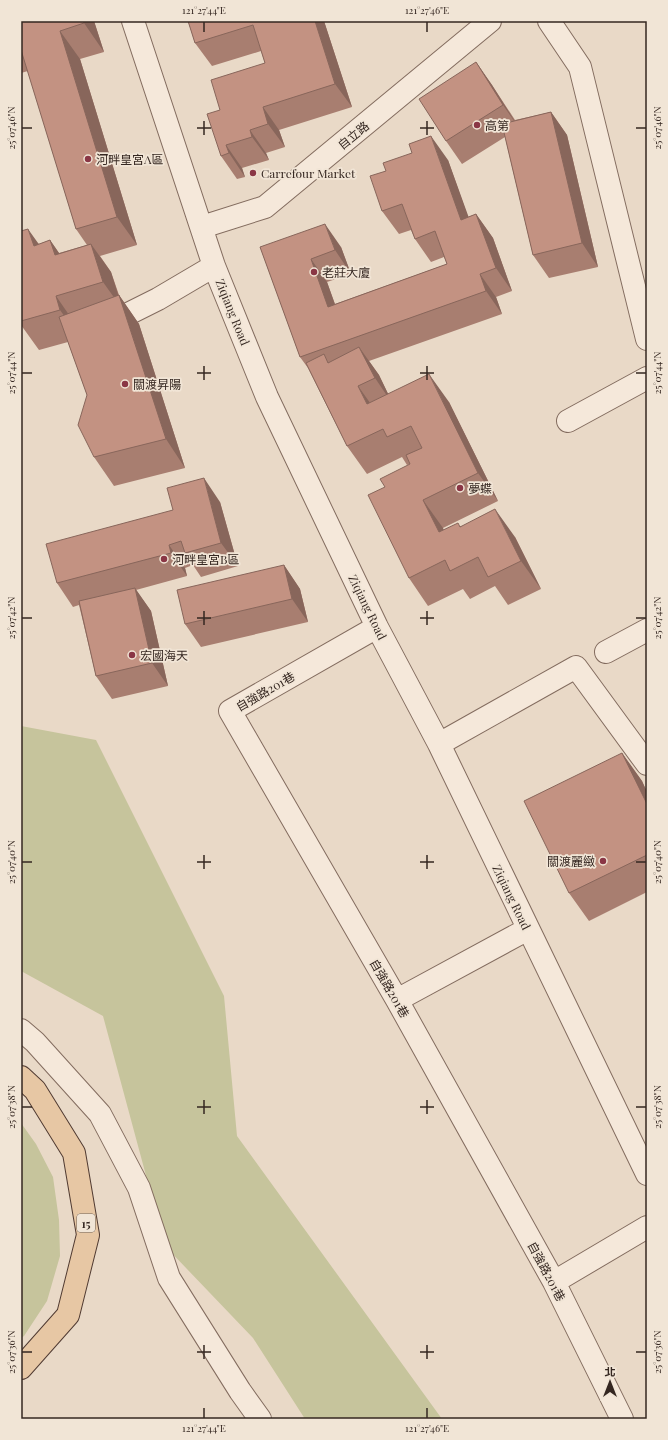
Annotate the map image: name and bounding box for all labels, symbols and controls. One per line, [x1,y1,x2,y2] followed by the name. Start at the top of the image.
[182,3,226,17] text: 121°27'44"E
[405,3,449,17] text: 121°27'46"E
[4,106,18,150] text: 25°07'46"N
[650,106,664,150] text: 25°07'46"N
[334,117,372,153] street label: 自立路
[485,117,509,133] place label: 高第
[472,120,482,130] marker: 高第
[96,151,164,167] place label: 河畔皇宮A區
[83,154,93,164] marker: 河畔皇宮A區
[261,165,356,181] place label: Carrefour Market
[248,168,258,178] marker: Carrefour Market
[322,264,370,280] place label: 老莊大廈
[309,267,319,277] marker: 老莊大廈
[212,276,254,348] street label: Ziqiang Road
[4,352,18,394] text: 25°07'44"N
[650,352,664,394] text: 25°07'44"N
[133,376,181,392] place label: 關渡昇陽
[120,379,130,389] marker: 關渡昇陽
[468,480,492,496] place label: 夢蝶
[455,483,465,493] marker: 夢蝶
[172,551,239,567] place label: 河畔皇宮B區
[159,554,169,564] marker: 河畔皇宮B區
[345,572,391,642] street label: Ziqiang Road
[4,597,18,639] text: 25°07'42"N
[650,597,664,639] text: 25°07'42"N
[140,647,188,663] place label: 宏國海天
[127,650,137,660] marker: 宏國海天
[233,668,297,714] street label: 自強路201巷
[4,840,18,884] text: 25°07'40"N
[650,840,664,884] text: 25°07'40"N
[547,853,595,869] place label: 關渡麗緻
[598,856,608,866] marker: 關渡麗緻
[489,862,535,932] street label: Ziqiang Road
[367,956,413,1020] street label: 自強路201巷
[4,1085,18,1129] text: 25°07'38"N
[650,1085,664,1129] text: 25°07'38"N
[77,1214,95,1232] road number: 15
[525,1238,569,1304] street label: 自強路201巷
[4,1330,18,1374] text: 25°07'36"N
[650,1330,664,1374] text: 25°07'36"N
[590,1362,630,1402] north arrow
[605,1364,616,1379] text: 北
[182,1421,226,1435] text: 121°27'44"E
[405,1421,449,1435] text: 121°27'46"E

